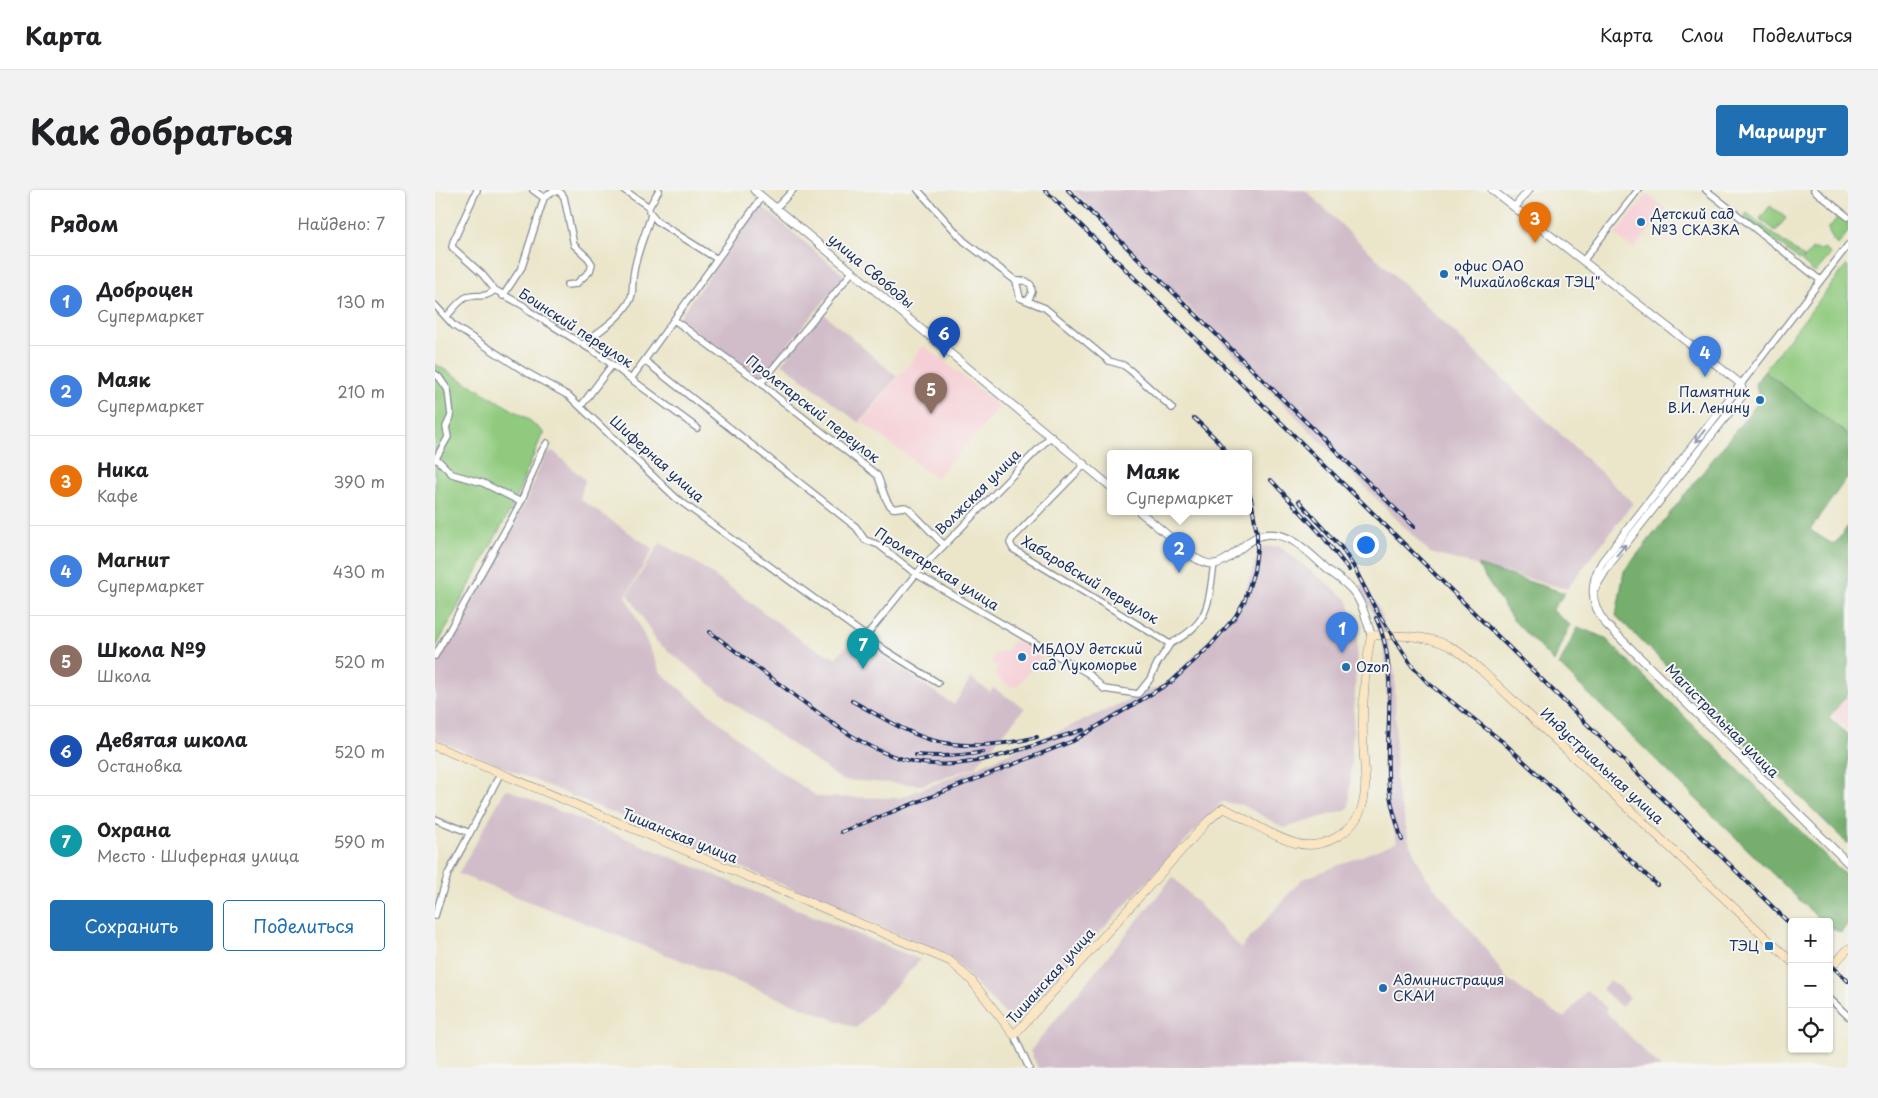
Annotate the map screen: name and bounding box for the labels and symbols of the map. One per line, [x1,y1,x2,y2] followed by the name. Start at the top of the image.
[1519,202,1551,243] pin: 3
[1650,203,1740,240] place label: Детский сад №3 СКАЗКА
[1635,216,1647,228] marker: Детский сад №3 СКАЗКА
[824,228,919,313] street label: улица Свободы
[1454,255,1601,292] place label: офис ОАО "Михайловская ТЭЦ"
[1438,268,1450,280] marker: офис ОАО "Михайловская ТЭЦ"
[515,283,638,373] street label: Боинский переулок
[928,317,960,358] pin: 6
[1689,336,1721,377] pin: 4
[742,350,885,468] street label: Пролетарский переулок
[915,373,947,414] pin: 5
[1668,381,1751,418] place label: Памятник В.И. Ленину
[1754,394,1766,406] marker: Памятник В.И. Ленину
[605,410,709,507] street label: Шиферная улица
[1695,429,1705,443] one-way arrow
[930,444,1025,539] street label: Волжская улица
[871,522,1004,615] street label: Пролетарская улица
[1018,530,1163,629] street label: Хабаровский переулок
[1163,532,1195,573] pin: 2
[1353,532,1379,558] your location
[1615,543,1626,556] one-way arrow
[1326,612,1358,653] pin: 1
[847,628,879,669] pin: 7
[1032,638,1143,675] place label: МБДОУ детский сад Лукоморье
[1016,651,1028,663] marker: МБДОУ детский сад Лукоморье
[1356,656,1389,677] place label: Ozon
[1661,659,1784,782] street label: Магистральная улица
[1340,661,1352,673] marker: Ozon
[1536,703,1669,829] street label: Индустриальная улица
[619,803,741,868] street label: Тишанская улица
[1002,923,1100,1028] street label: Тишанская улица
[1729,935,1759,956] place label: ТЭЦ
[1763,940,1775,952] marker: ТЭЦ
[1393,969,1504,1006] place label: Администрация СКАИ
[1377,982,1389,994] marker: Администрация СКАИ

